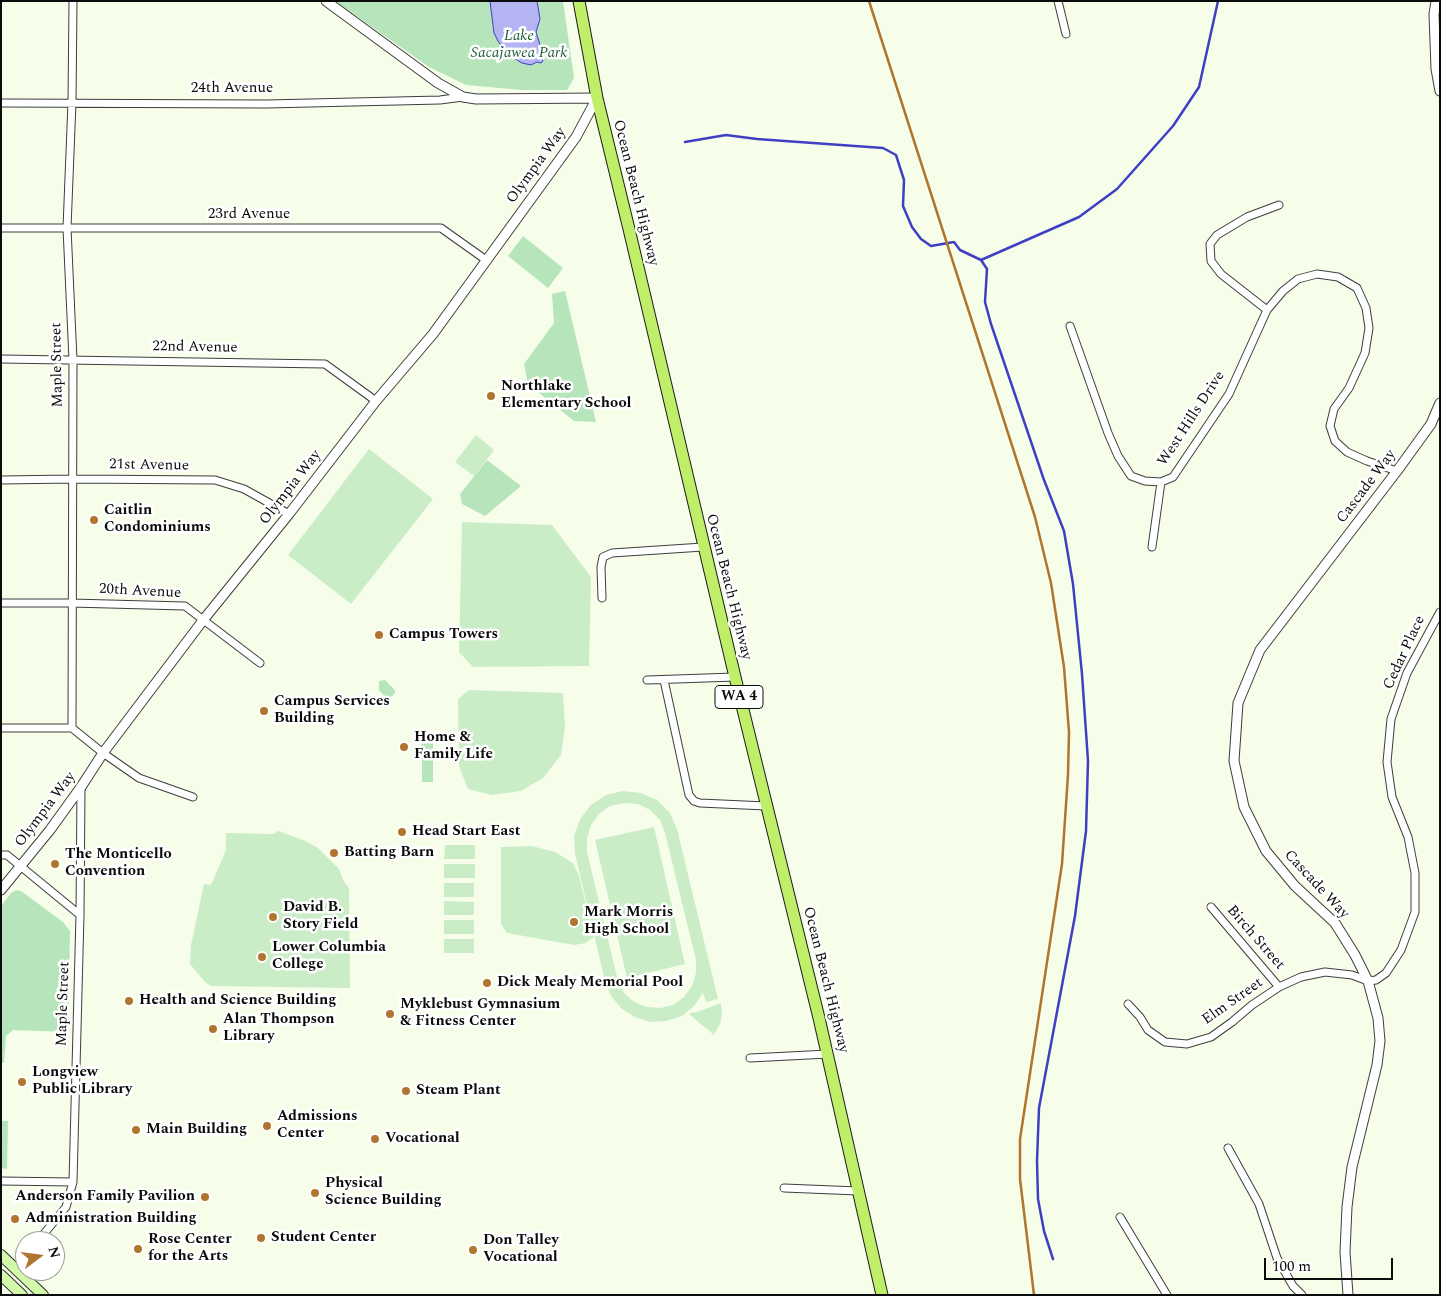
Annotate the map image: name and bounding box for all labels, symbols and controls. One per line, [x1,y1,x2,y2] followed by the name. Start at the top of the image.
[471,28,567,63] park label: Lake Sacajawea Park
[191,80,273,98] street label: 24th Avenue
[608,118,662,268] street label: Ocean Beach Highway
[503,124,571,208] street label: Olympia Way
[208,206,290,224] street label: 23rd Avenue
[48,322,68,408] street label: Maple Street
[152,338,238,358] street label: 22nd Avenue
[1155,368,1229,470] street label: West Hills Drive
[501,378,631,413] place label: Northlake Elementary School
[485,390,497,402] marker: Northlake Elementary School
[256,447,326,529] street label: Olympia Way
[1333,447,1401,527] street label: Cascade Way
[109,456,189,476] street label: 21st Avenue
[104,502,211,537] place label: Caitlin Condominiums
[701,512,755,662] street label: Ocean Beach Highway
[88,514,100,526] marker: Caitlin Condominiums
[98,581,182,603] street label: 20th Avenue
[1380,613,1430,693] street label: Cedar Place
[389,626,498,644] place label: Campus Towers
[373,629,385,641] marker: Campus Towers
[715,686,763,709] road number: WA 4
[274,693,390,728] place label: Campus Services Building
[258,705,270,717] marker: Campus Services Building
[414,729,493,764] place label: Home & Family Life
[398,741,410,753] marker: Home & Family Life
[12,769,80,851] street label: Olympia Way
[412,823,521,841] place label: Head Start East
[396,826,408,838] marker: Head Start East
[344,844,434,862] place label: Batting Barn
[65,846,172,881] place label: The Monticello Convention
[328,847,340,859] marker: Batting Barn
[1280,847,1352,923] street label: Cascade Way
[49,858,61,870] marker: The Monticello Convention
[283,899,358,934] place label: David B. Story Field
[1222,902,1288,974] street label: Birch Street
[584,904,673,939] place label: Mark Morris High School
[798,905,852,1055] street label: Ocean Beach Highway
[267,911,279,923] marker: David B. Story Field
[568,916,580,928] marker: Mark Morris High School
[272,939,386,974] place label: Lower Columbia College
[256,951,268,963] marker: Lower Columbia College
[54,961,74,1047] street label: Maple Street
[497,974,683,992] place label: Dick Mealy Memorial Pool
[1199,974,1267,1030] street label: Elm Street
[481,977,493,989] marker: Dick Mealy Memorial Pool
[139,992,336,1010] place label: Health and Science Building
[123,995,135,1007] marker: Health and Science Building
[400,996,560,1031] place label: Myklebust Gymnasium & Fitness Center
[384,1008,396,1020] marker: Myklebust Gymnasium & Fitness Center
[223,1011,335,1046] place label: Alan Thompson Library
[207,1023,219,1035] marker: Alan Thompson Library
[32,1064,132,1099] place label: Longview Public Library
[16,1076,28,1088] marker: Longview Public Library
[416,1082,501,1100] place label: Steam Plant
[400,1085,412,1097] marker: Steam Plant
[277,1108,358,1143] place label: Admissions Center
[261,1120,273,1132] marker: Admissions Center
[146,1121,247,1139] place label: Main Building
[130,1124,142,1136] marker: Main Building
[385,1130,460,1148] place label: Vocational
[369,1133,381,1145] marker: Vocational
[325,1175,442,1210] place label: Physical Science Building
[309,1187,321,1199] marker: Physical Science Building
[15,1188,195,1206] place label: Anderson Family Pavilion
[199,1191,211,1203] marker: Anderson Family Pavilion
[25,1210,197,1228] place label: Administration Building
[9,1213,21,1225] marker: Administration Building
[271,1229,376,1247] place label: Student Center
[15,1231,65,1281] north arrow
[148,1231,232,1266] place label: Rose Center for the Arts
[255,1232,267,1244] marker: Student Center
[483,1232,559,1267] place label: Don Talley Vocational
[132,1243,144,1255] marker: Rose Center for the Arts
[42,1244,66,1260] text: N
[467,1244,479,1256] marker: Don Talley Vocational
[1266,1248,1395,1280] scale bar
[1272,1255,1311,1278] text: 100 m

